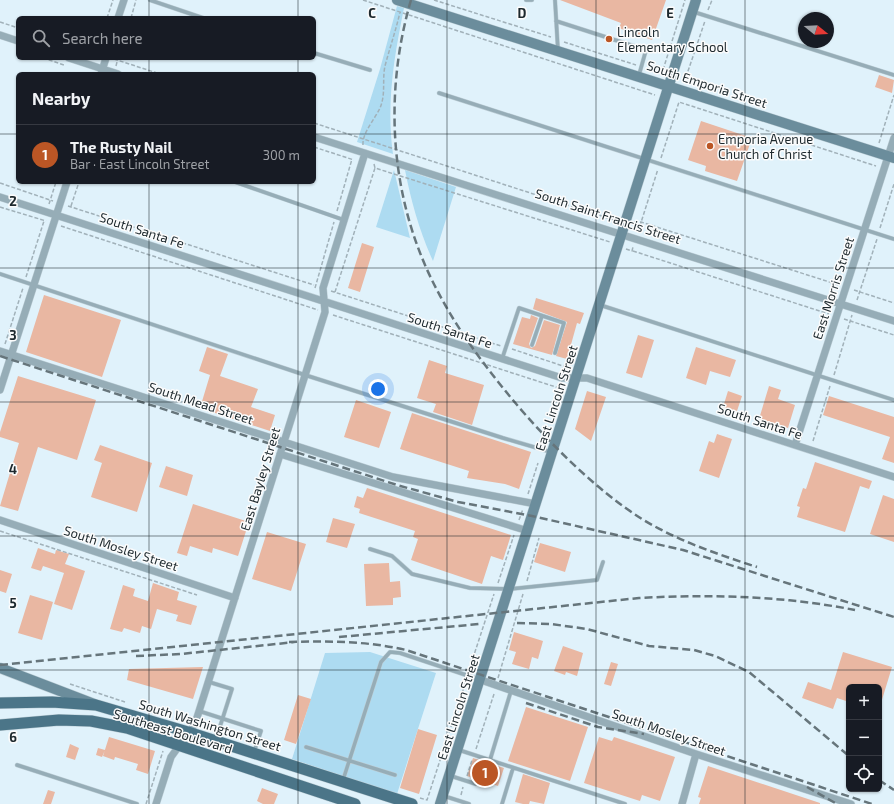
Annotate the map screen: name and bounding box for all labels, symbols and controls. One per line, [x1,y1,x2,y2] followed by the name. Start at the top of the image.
[368,5,376,21] text: C
[518,5,527,21] text: D
[666,5,674,21] text: E
[798,12,834,48] north arrow
[16,16,316,60] search box
[617,24,728,55] place label: Lincoln Elementary School
[30,27,52,49] icon: search
[62,29,143,47] text: Search here
[604,34,614,44] marker: Lincoln Elementary School
[645,57,769,111] street label: South Emporia Street
[32,88,90,108] text: Nearby
[718,131,813,162] place label: Emporia Avenue Church of Christ
[70,138,172,156] text: The Rusty Nail
[705,141,715,151] marker: Emporia Avenue Church of Christ
[42,147,48,163] text: 1
[263,147,300,163] text: 300 m
[70,156,209,172] text: Bar · East Lincoln Street
[533,185,683,247] street label: South Saint Francis Street
[9,193,17,209] text: 2
[98,209,186,251] street label: South Santa Fe
[809,235,857,341] street label: East Morris Street
[406,309,494,351] street label: South Santa Fe
[9,327,17,343] text: 3
[531,343,581,453] street label: East Lincoln Street
[146,378,256,428] street label: South Mead Street
[368,379,388,399] your location
[716,400,804,442] street label: South Santa Fe
[237,425,283,533] street label: East Bayley Street
[9,461,17,477] text: 4
[62,522,180,574] street label: South Mosley Street
[9,595,17,611] text: 5
[433,652,483,762] street label: East Lincoln Street
[846,684,882,792] map controls
[846,684,882,720] button: +
[137,696,283,754] street label: South Washington Street
[112,705,234,757] street label: Southeast Boulevard
[610,705,728,759] street label: South Mosley Street
[846,720,882,756] button: −
[9,729,17,745] text: 6
[846,756,882,792] button: locate
[472,758,498,788] pin: 1

